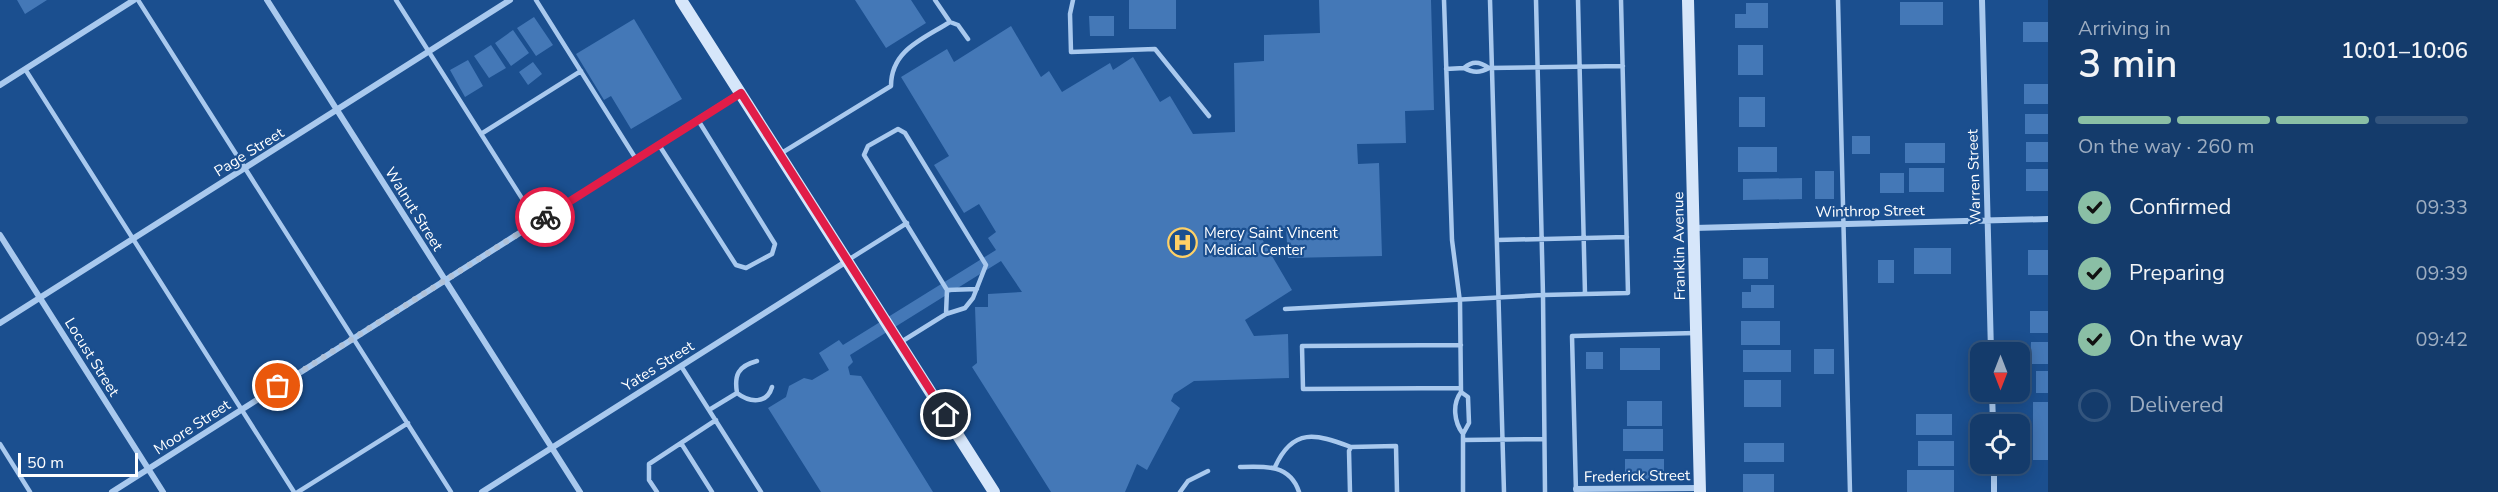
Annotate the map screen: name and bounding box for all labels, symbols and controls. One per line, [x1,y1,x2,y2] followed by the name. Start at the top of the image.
[2078,15,2171,42] text: Arriving in
[2341,36,2468,66] text: 10:01–10:06
[2078,38,2177,91] text: 3 min
[210,122,288,181] street label: Page Street
[1962,128,1986,225] street label: Warren Street
[2078,133,2254,160] text: On the way · 260 m
[380,163,448,255] street label: Walnut Street
[515,187,575,247] courier
[1668,191,1690,301] street label: Franklin Avenue
[2078,191,2111,224] icon: check
[2129,192,2231,222] text: Confirmed
[2415,194,2468,221] text: 09:33
[1815,200,1926,222] street label: Winthrop Street
[529,201,562,234] icon: bike
[1204,223,1339,260] place label: Mercy Saint Vincent Medical Center
[1167,226,1199,258] hospital icon: Mercy Saint Vincent Medical Center
[2078,257,2111,290] icon: check
[2129,258,2225,288] text: Preparing
[2415,260,2468,287] text: 09:39
[60,314,124,401] street label: Locust Street
[2078,323,2111,356] icon: check
[2129,324,2243,354] text: On the way
[2415,326,2468,353] text: 09:42
[618,336,698,396] street label: Yates Street
[1970,342,2030,402] north arrow
[1970,342,2030,474] map controls
[252,360,303,411] pin
[261,369,294,402] icon: bag
[920,389,971,440] pin
[2129,390,2224,420] text: Delivered
[150,394,235,459] street label: Moore Street
[929,398,962,431] icon: home
[1970,414,2030,474] button: locate
[18,450,138,478] scale bar
[27,452,64,474] text: 50 m
[1584,465,1691,487] street label: Frederick Street

